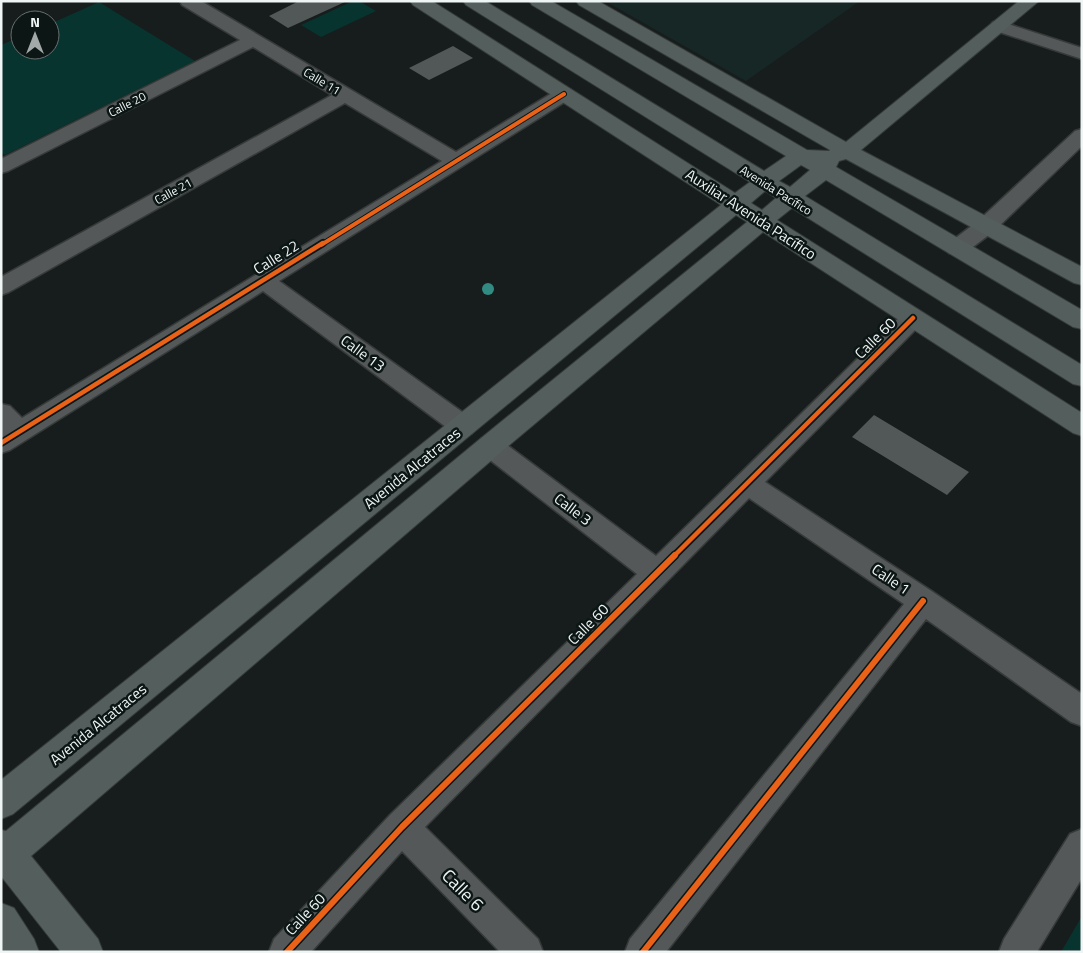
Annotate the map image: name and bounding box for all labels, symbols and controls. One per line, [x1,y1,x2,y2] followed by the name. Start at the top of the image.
[10,10,60,60] north arrow
[30,11,40,32] text: N
[300,62,344,100] street label: Calle 11
[105,86,149,122] street label: Calle 20
[736,160,816,220] street label: Avenida Pacífico
[681,163,821,265] street label: Auxiliar Avenida Pacífico
[151,173,195,209] street label: Calle 21
[249,234,303,280] street label: Calle 22
[849,312,901,364] street label: Calle 60
[336,329,390,377] street label: Calle 13
[359,422,465,514] street label: Avenida Alcatraces
[549,487,597,531] street label: Calle 3
[867,558,915,600] street label: Calle 1
[562,598,614,650] street label: Calle 60
[45,678,151,770] street label: Avenida Alcatraces
[436,863,490,917] street label: Calle 6
[279,888,331,940] street label: Calle 60

